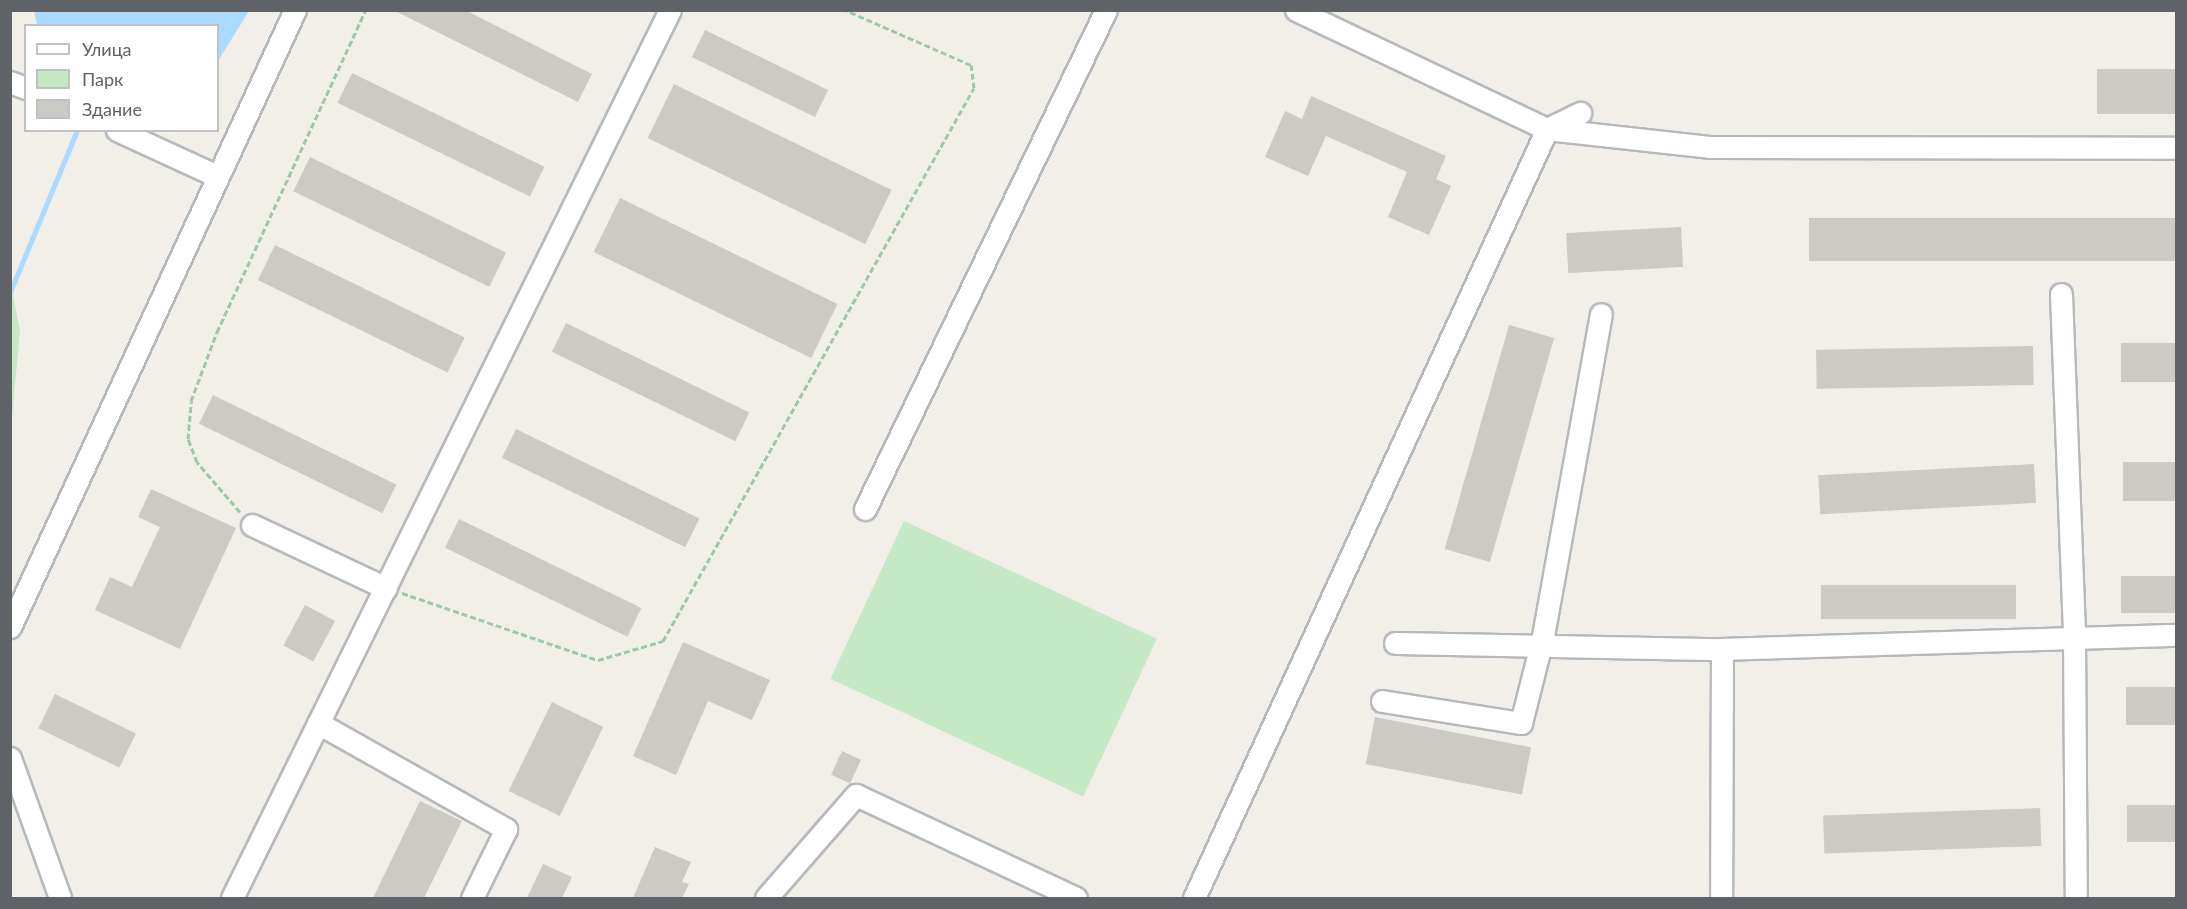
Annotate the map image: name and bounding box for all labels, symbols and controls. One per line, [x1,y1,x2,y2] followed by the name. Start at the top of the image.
[24,24,219,132] legend
[82,38,132,60] text: Улица
[82,68,123,90] text: Парк
[82,98,142,120] text: Здание

